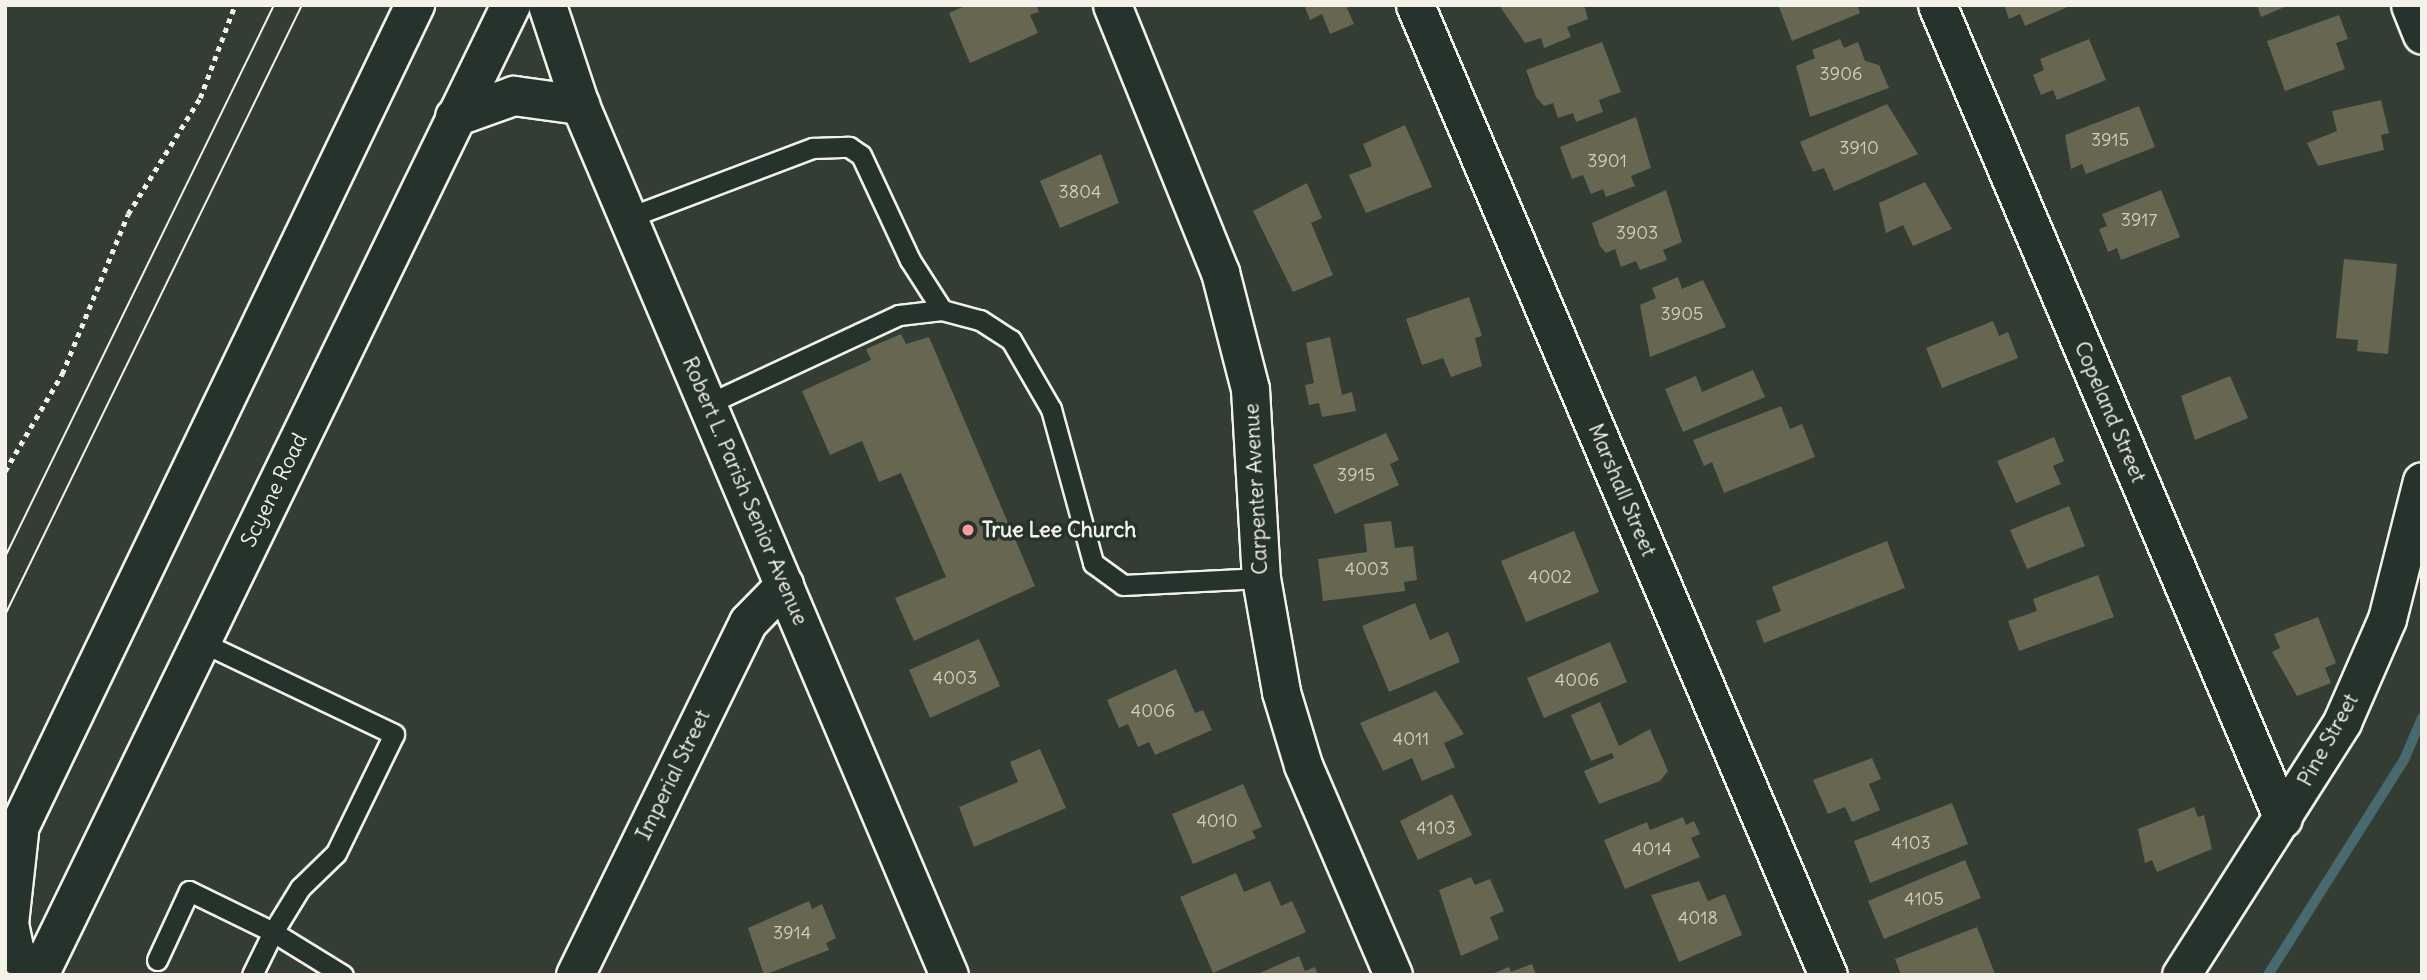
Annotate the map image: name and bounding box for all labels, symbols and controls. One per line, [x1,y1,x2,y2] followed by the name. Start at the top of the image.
[1820,63,1862,85] house number: 3906
[2091,129,2129,151] house number: 3915
[1839,137,1879,159] house number: 3910
[1587,150,1627,172] house number: 3901
[1059,181,1101,203] house number: 3804
[2121,209,2157,231] house number: 3917
[1616,222,1658,244] house number: 3903
[1661,303,1703,325] house number: 3905
[2069,338,2151,486] street label: Copeland Street
[677,353,813,629] street label: Robert L. Parish Senior Avenue
[1239,403,1273,575] street label: Carpenter Avenue
[1583,420,1661,560] street label: Marshall Street
[236,429,312,551] street label: Scyene Road
[1337,464,1375,486] house number: 3915
[982,517,1136,543] place label: True Lee Church
[960,522,976,538] marker: True Lee Church
[1345,558,1389,580] house number: 4003
[1528,566,1572,588] house number: 4002
[933,667,977,689] house number: 4003
[1555,669,1599,691] house number: 4006
[2292,689,2364,791] street label: Pine Street
[1131,700,1175,722] house number: 4006
[631,706,715,844] street label: Imperial Street
[1393,728,1429,750] house number: 4011
[1196,810,1238,832] house number: 4010
[1416,817,1456,839] house number: 4103
[1891,832,1931,854] house number: 4103
[1632,838,1672,860] house number: 4014
[1904,888,1944,910] house number: 4105
[1678,907,1718,929] house number: 4018
[773,922,811,944] house number: 3914

